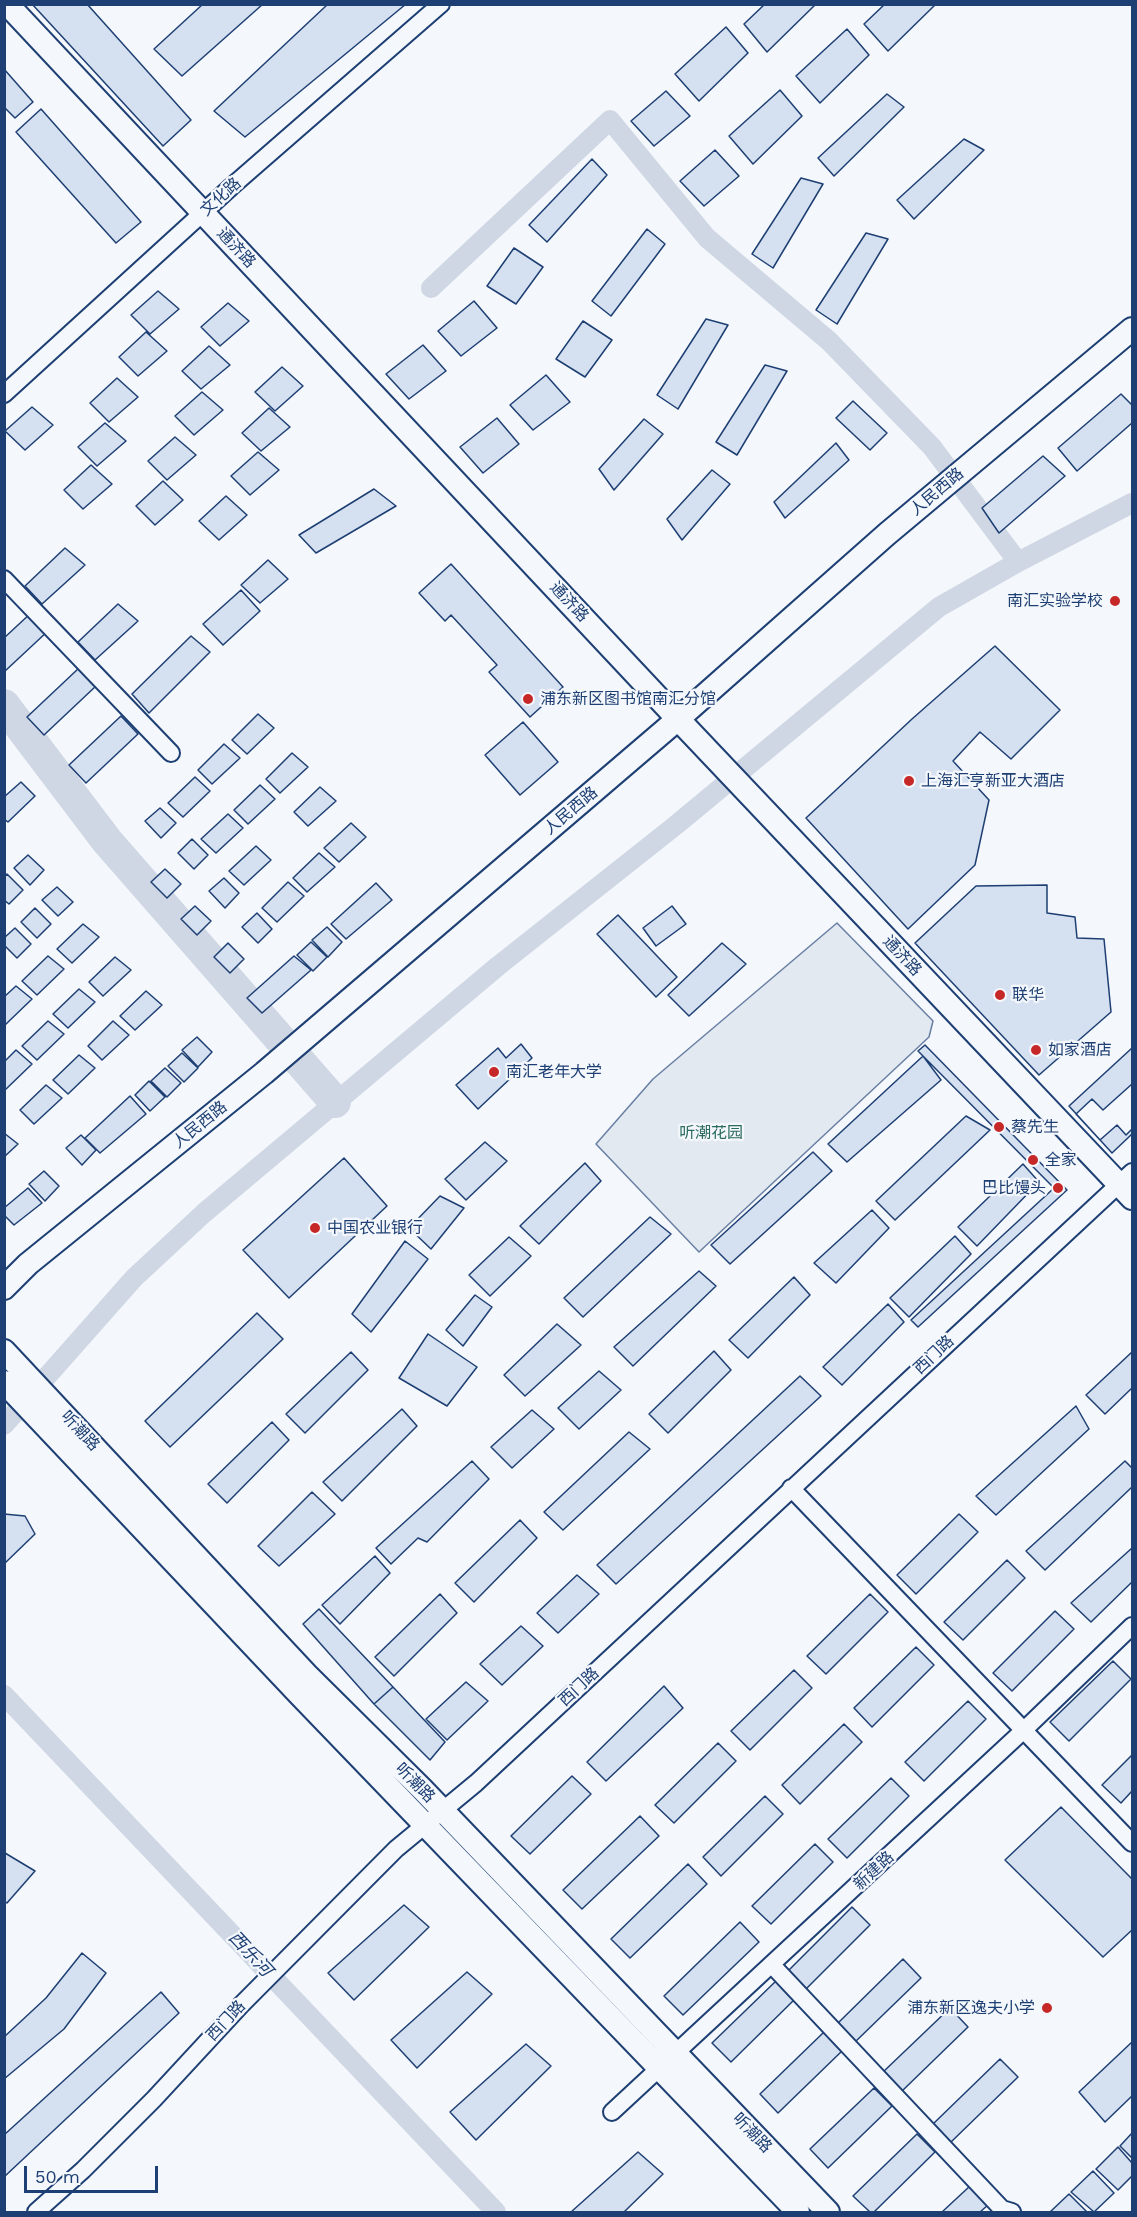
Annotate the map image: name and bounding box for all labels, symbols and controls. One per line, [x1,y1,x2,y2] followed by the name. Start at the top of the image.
[197,174,245,220] street label: 文化路
[213,224,259,272] street label: 通济路
[906,464,968,520] street label: 人民西路
[546,578,592,626] street label: 通济路
[1007,591,1103,611] place label: 南汇实验学校
[1108,594,1122,608] marker: 南汇实验学校
[540,689,716,709] place label: 浦东新区图书馆南汇分馆
[521,692,535,706] marker: 浦东新区图书馆南汇分馆
[921,771,1065,791] place label: 上海汇亨新亚大酒店
[902,774,916,788] marker: 上海汇亨新亚大酒店
[540,783,602,839] street label: 人民西路
[879,932,925,980] street label: 通济路
[1012,985,1044,1005] place label: 联华
[993,988,1007,1002] marker: 联华
[1048,1040,1112,1060] place label: 如家酒店
[1029,1043,1043,1057] marker: 如家酒店
[506,1062,602,1082] place label: 南汇老年大学
[487,1065,501,1079] marker: 南汇老年大学
[169,1097,231,1153] street label: 人民西路
[1011,1117,1059,1137] place label: 蔡先生
[992,1120,1006,1134] marker: 蔡先生
[679,1123,743,1143] park label: 听潮花园
[1045,1150,1077,1170] place label: 全家
[1026,1153,1040,1167] marker: 全家
[982,1178,1046,1198] place label: 巴比馒头
[1051,1181,1065,1195] marker: 巴比馒头
[327,1218,423,1238] place label: 中国农业银行
[308,1221,322,1235] marker: 中国农业银行
[910,1332,958,1378] street label: 西门路
[57,1407,103,1455] street label: 听潮路
[555,1664,603,1710] street label: 西门路
[391,1759,439,1807] street label: 听潮路
[850,1848,898,1894] street label: 新建路
[224,1927,276,1981] water label: 西乐河
[203,1997,249,2045] street label: 西门路
[907,1998,1035,2018] place label: 浦东新区逸夫小学
[1040,2001,1054,2015] marker: 浦东新区逸夫小学
[728,2109,776,2157] street label: 听潮路
[27,2154,160,2192] scale bar
[35,2166,80,2187] text: 50 m

